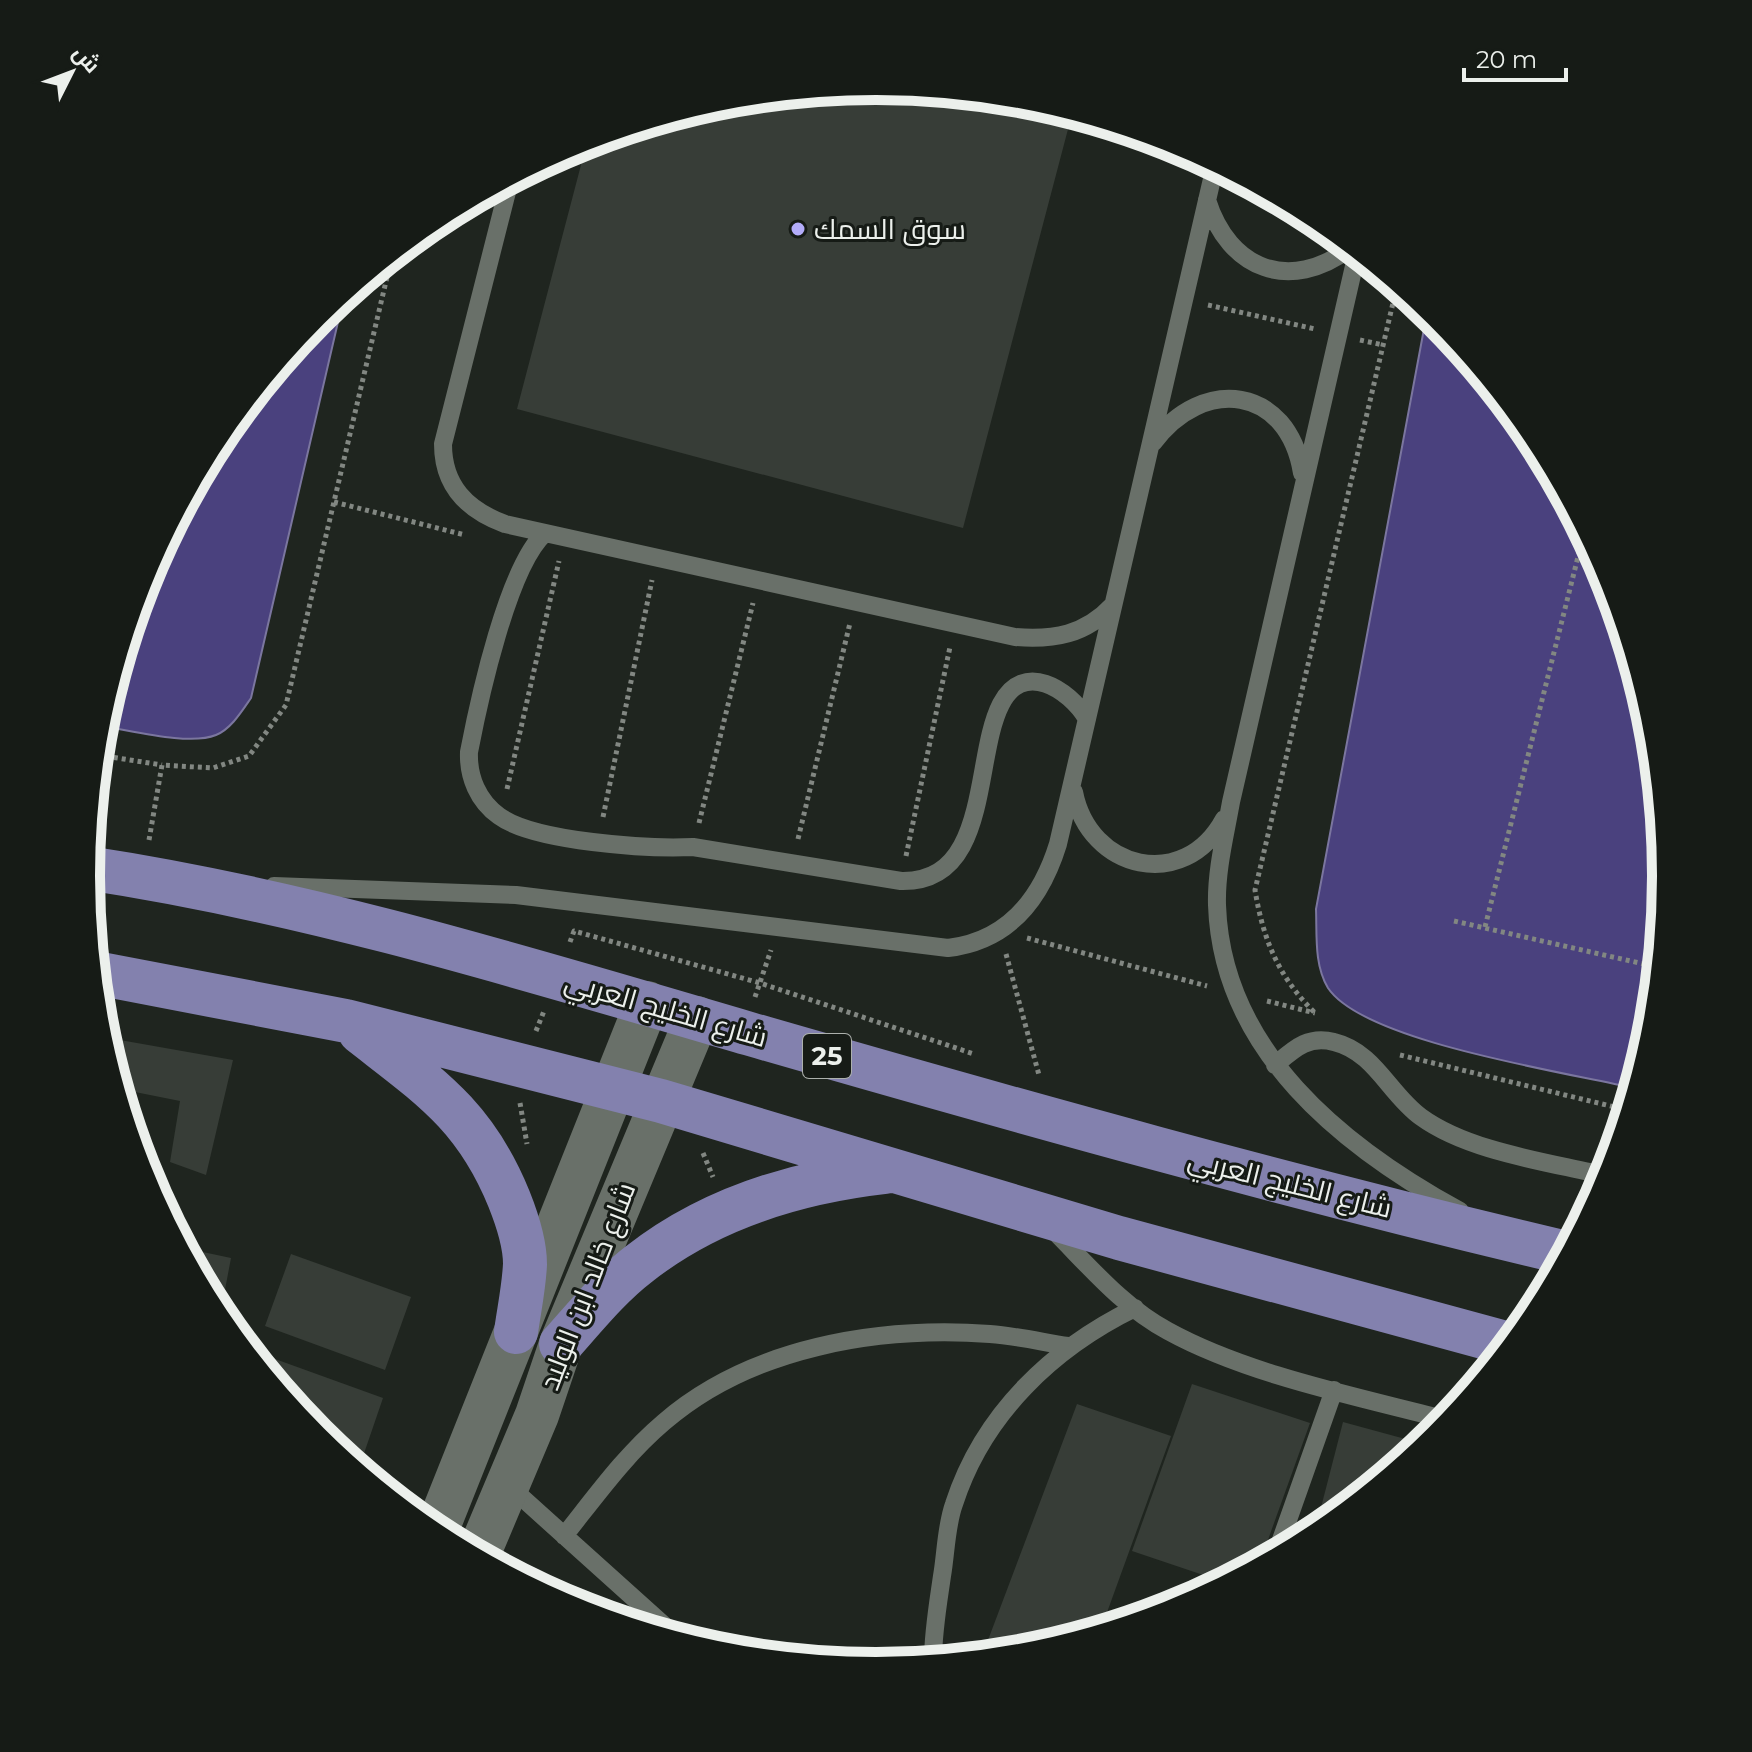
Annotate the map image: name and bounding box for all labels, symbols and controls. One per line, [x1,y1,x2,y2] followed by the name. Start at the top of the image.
[32,32,112,112] north arrow
[1464,32,1566,82] scale bar
[67,39,106,78] text: ش
[1476,45,1537,74] text: 20 m
[814,212,966,246] place label: سوق السمك
[789,220,807,238] marker: سوق السمك
[559,964,771,1059] street label: شارع الخليج العربي
[803,1034,851,1078] road number: 25
[1183,1141,1396,1230] street label: شارع الخليج العربي
[532,1177,644,1395] street label: شارع خالد ابن الوليد

